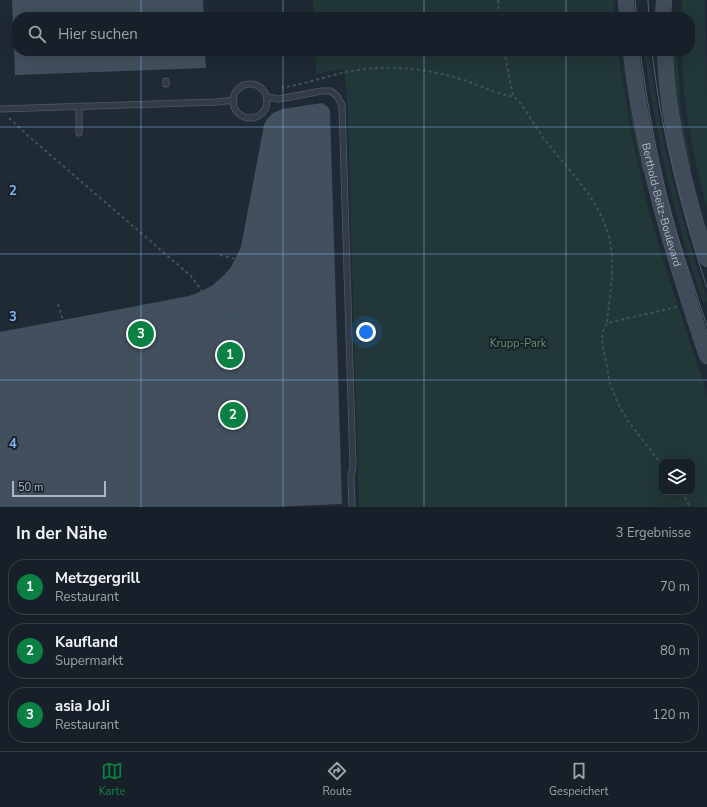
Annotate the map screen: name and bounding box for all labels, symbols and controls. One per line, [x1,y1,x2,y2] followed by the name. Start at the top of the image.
[12,12,695,56] search box
[26,23,48,45] icon: search
[58,24,138,44] text: Hier suchen
[639,141,685,269] street label: Berthold-Beitz-Boulevard
[9,182,17,200] text: 2
[9,308,17,326] text: 3
[128,319,154,349] pin: 3
[356,322,376,342] your location
[490,336,547,351] park label: Krupp-Park
[217,340,243,370] pin: 1
[220,400,246,430] pin: 2
[9,435,17,453] text: 4
[659,459,695,495] map controls
[659,459,695,495] button: layers
[12,479,106,498] scale bar
[18,480,43,495] text: 50 m
[16,522,107,545] text: In der Nähe
[616,524,691,542] text: 3 Ergebnisse
[55,568,140,588] text: Metzgergrill
[26,578,34,596] text: 1
[660,578,690,596] text: 70 m
[55,588,119,606] text: Restaurant
[55,632,118,652] text: Kaufland
[26,642,34,660] text: 2
[660,642,690,660] text: 80 m
[55,652,123,670] text: Supermarkt
[55,696,110,716] text: asia JoJi
[26,706,34,724] text: 3
[652,706,690,724] text: 120 m
[55,716,119,734] text: Restaurant
[99,760,125,799] tab: Karte
[323,760,352,799] tab: Route
[549,760,608,799] tab: Gespeichert

